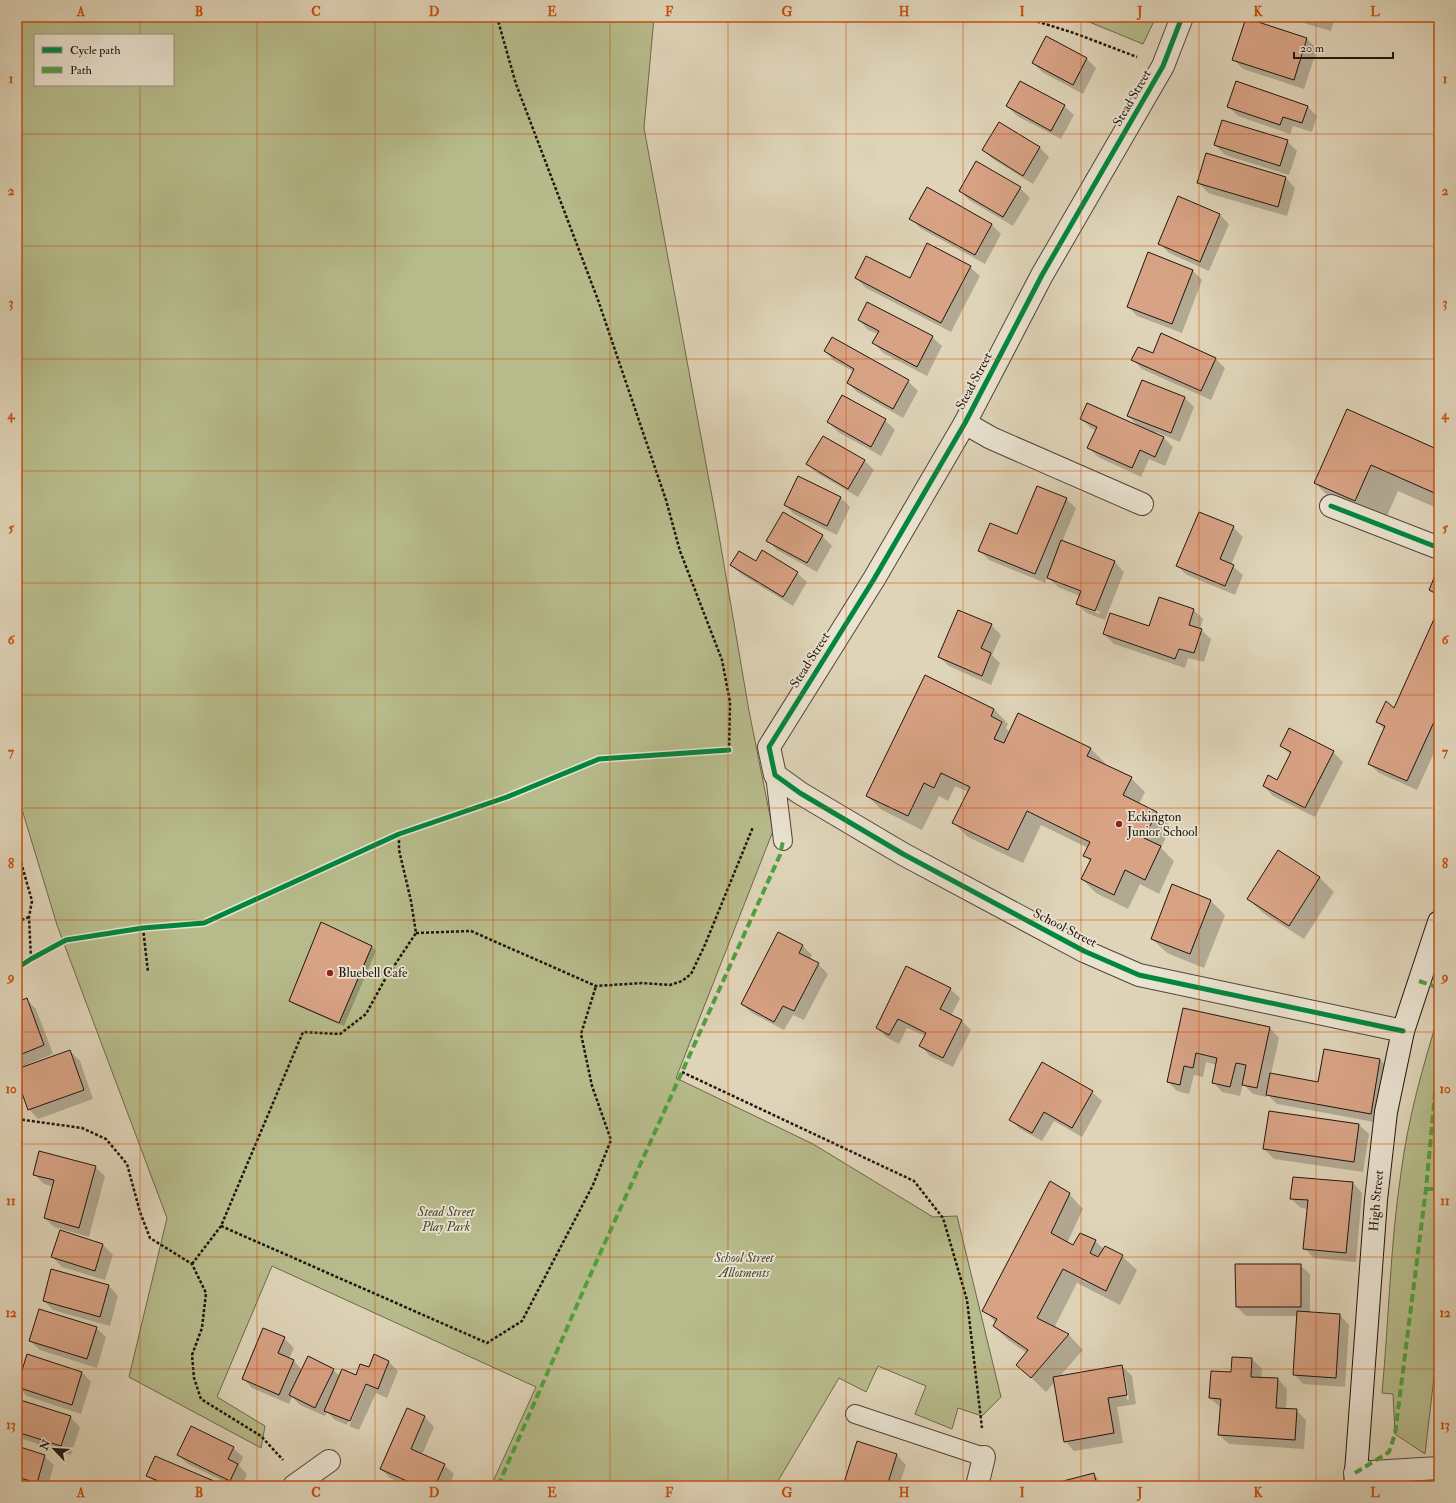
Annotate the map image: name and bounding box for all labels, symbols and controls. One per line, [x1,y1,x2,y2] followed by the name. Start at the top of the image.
[76,4,86,20] text: A
[195,4,203,20] text: B
[311,4,321,20] text: C
[429,4,440,20] text: D
[547,4,557,20] text: E
[665,4,674,20] text: F
[782,4,793,20] text: G
[899,4,910,20] text: H
[1019,4,1025,20] text: I
[1136,4,1143,21] text: J
[1253,4,1263,20] text: K
[1370,4,1380,20] text: L
[34,34,174,86] legend
[1294,34,1393,60] scale bar
[1300,41,1325,56] text: 20 m
[70,43,121,58] text: Cycle path
[70,63,93,78] text: Path
[1109,67,1155,129] street label: Stead Street
[9,71,14,87] text: 1
[1443,71,1448,87] text: 1
[8,183,15,199] text: 2
[1442,183,1449,199] text: 2
[9,295,14,311] text: 3
[1443,295,1448,311] text: 3
[952,350,996,412] street label: Stead Street
[6,407,15,423] text: 4
[1440,407,1449,423] text: 4
[8,520,14,536] text: 5
[1442,520,1448,536] text: 5
[787,629,833,691] street label: Stead Street
[8,632,16,648] text: 6
[1442,632,1450,648] text: 6
[8,744,15,760] text: 7
[1442,744,1449,760] text: 7
[1126,809,1198,840] place label: Eckington Junior School
[1114,819,1124,829] marker: Eckington Junior School
[8,856,14,872] text: 8
[1442,856,1448,872] text: 8
[1031,905,1099,951] street label: School Street
[338,965,408,981] place label: Bluebell Cafe
[325,968,335,978] marker: Bluebell Cafe
[6,969,15,985] text: 9
[1440,969,1449,985] text: 9
[5,1081,17,1097] text: 10
[1439,1081,1451,1097] text: 10
[1366,1169,1387,1232] street label: High Street
[6,1193,16,1209] text: 11
[1440,1193,1450,1209] text: 11
[417,1204,476,1235] park label: Stead Street Play Park
[713,1250,775,1281] park label: School Street Allotments
[5,1305,17,1321] text: 12
[1439,1305,1451,1321] text: 12
[6,1417,16,1433] text: 13
[1440,1417,1450,1433] text: 13
[34,1429,74,1469] north arrow
[37,1437,54,1453] text: N
[76,1485,86,1501] text: A
[195,1485,203,1501] text: B
[311,1485,321,1501] text: C
[429,1485,440,1501] text: D
[547,1485,557,1501] text: E
[665,1485,674,1501] text: F
[782,1485,793,1501] text: G
[899,1485,910,1501] text: H
[1019,1485,1025,1501] text: I
[1136,1485,1143,1502] text: J
[1253,1485,1263,1501] text: K
[1370,1485,1380,1501] text: L

